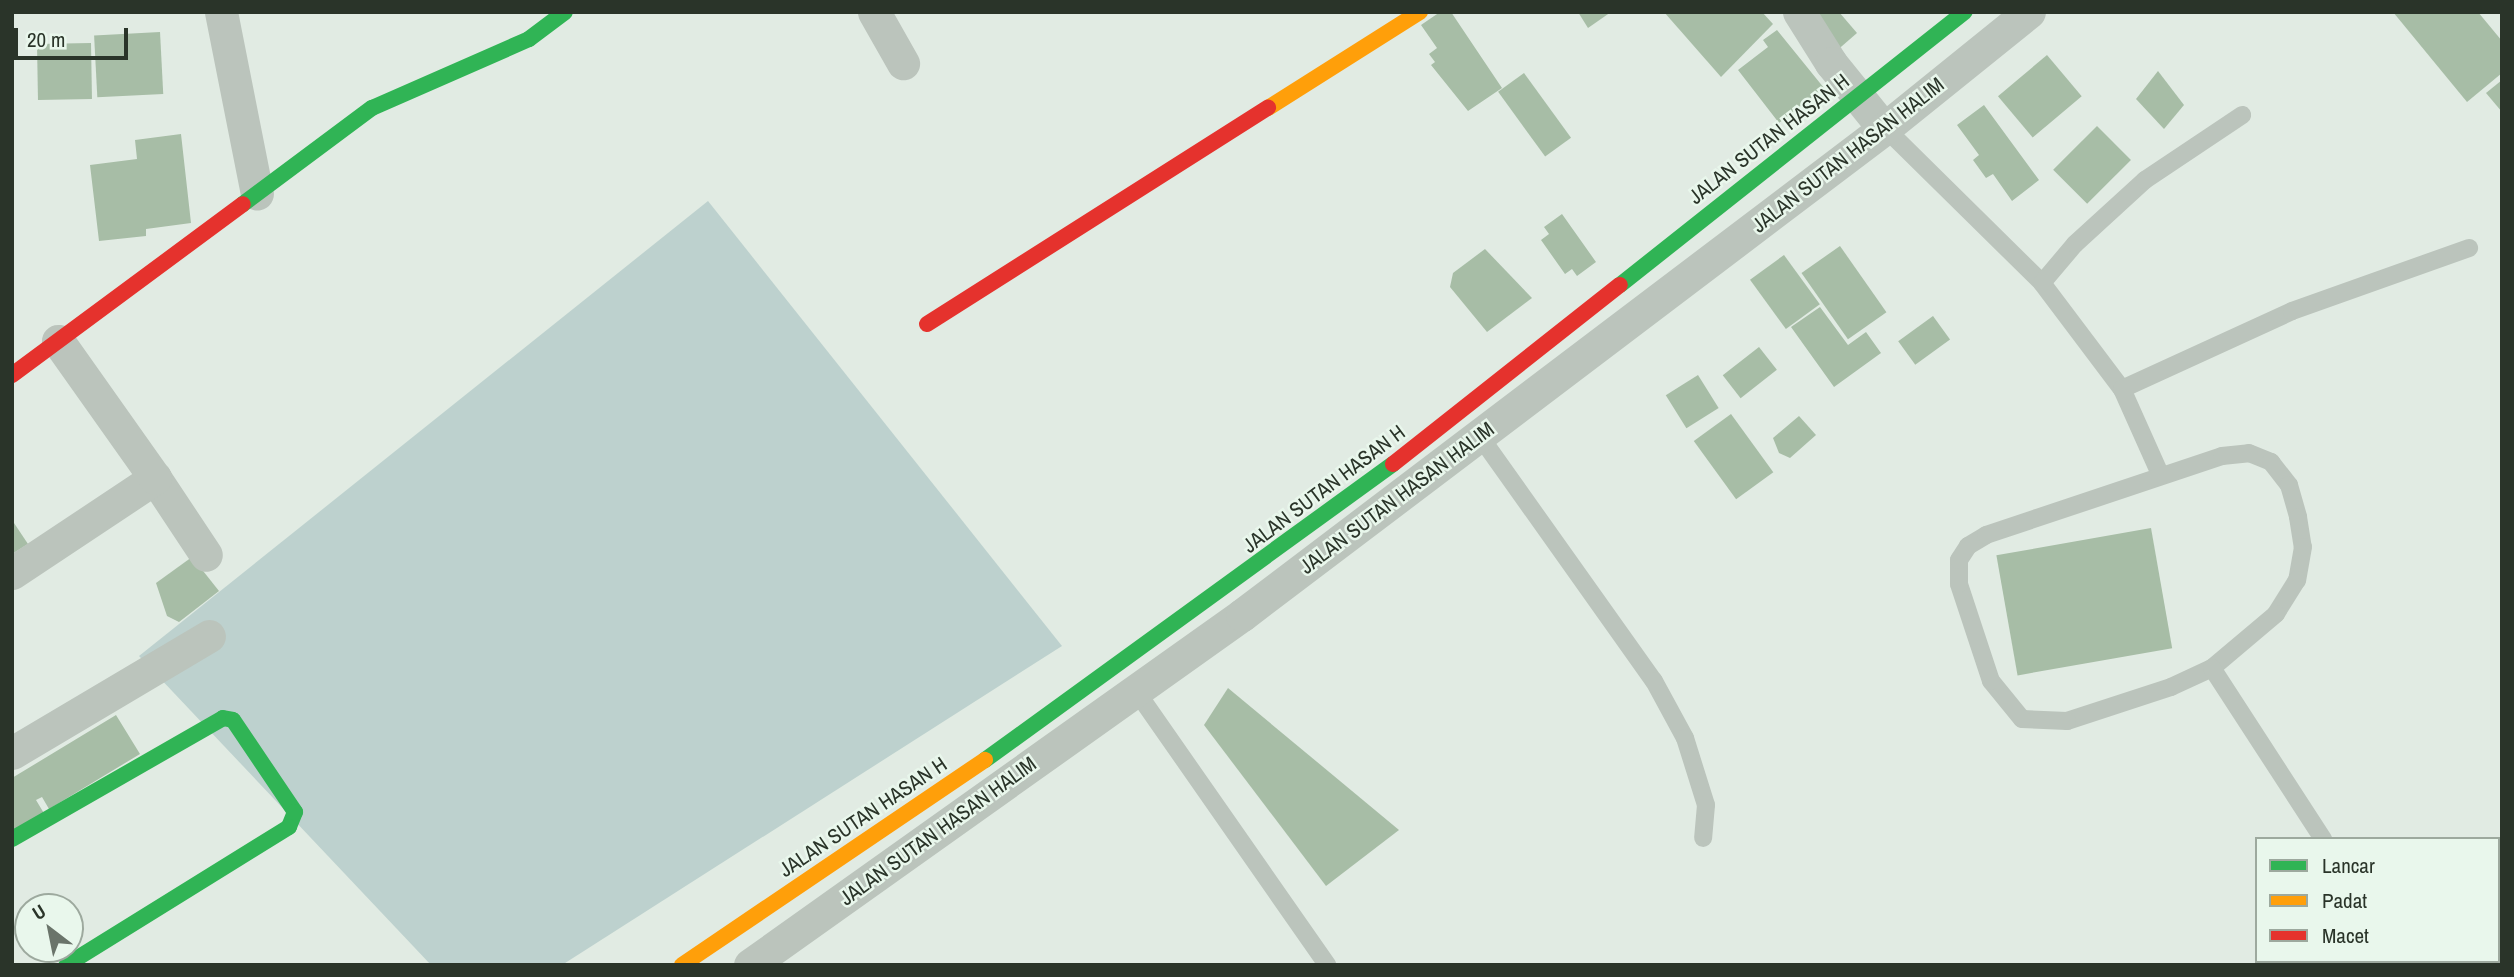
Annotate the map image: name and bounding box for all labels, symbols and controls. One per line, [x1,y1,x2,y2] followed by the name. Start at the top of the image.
[18,14,131,58] scale bar
[27,25,65,54] text: 20 m
[1684,68,1854,210] street label: JALAN SUTAN HASAN H
[1747,72,1949,238] street label: JALAN SUTAN HASAN HALIM
[1295,417,1499,579] street label: JALAN SUTAN HASAN HALIM
[1238,420,1410,558] street label: JALAN SUTAN HASAN H
[835,751,1041,911] street label: JALAN SUTAN HASAN HALIM
[774,752,952,882] street label: JALAN SUTAN HASAN H
[2255,837,2500,963] legend
[2322,851,2375,880] text: Lancar
[2322,886,2367,915] text: Padat
[14,893,84,963] north arrow
[27,898,51,926] text: U
[2322,921,2369,950] text: Macet

